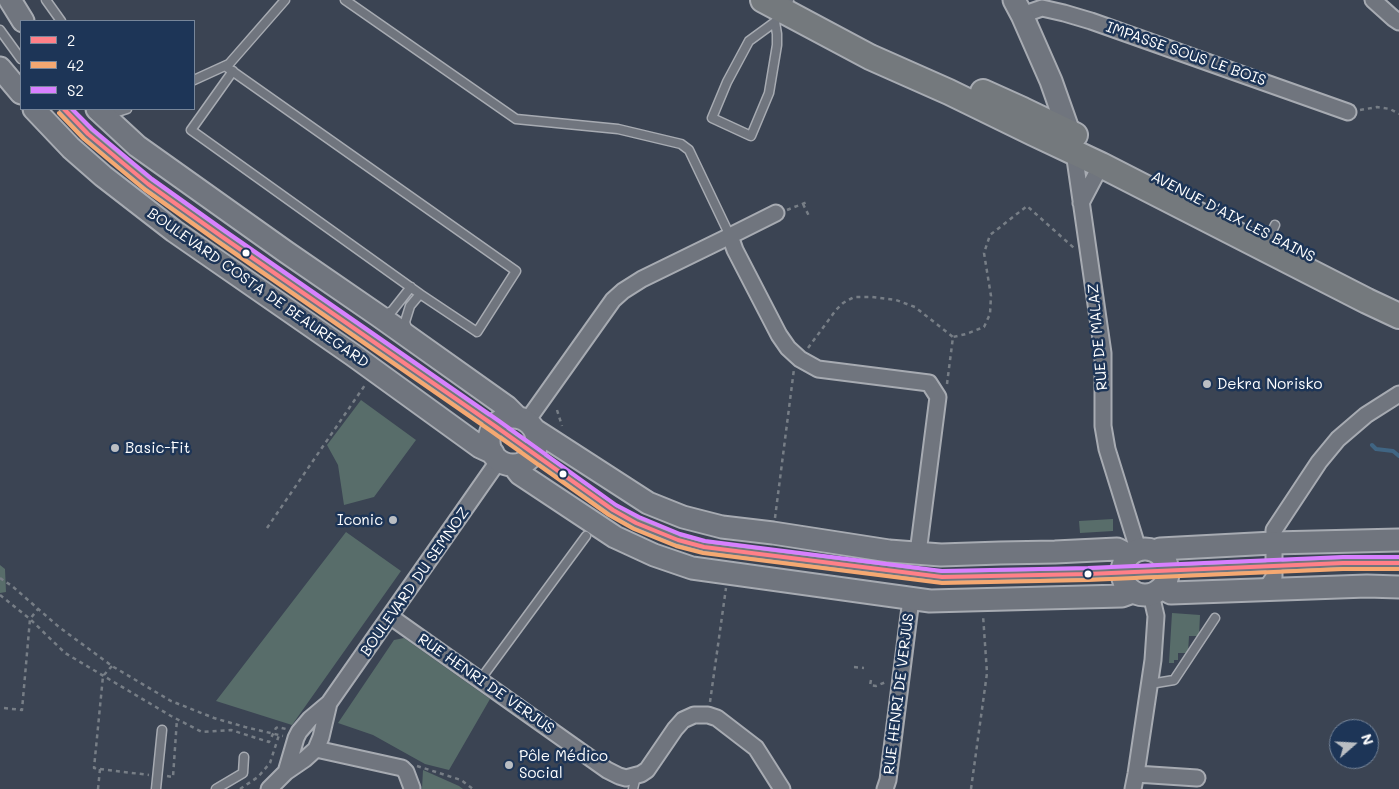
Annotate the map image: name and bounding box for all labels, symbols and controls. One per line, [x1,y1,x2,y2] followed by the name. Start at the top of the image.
[1104,18,1268,90] street label: IMPASSE SOUS LE BOIS
[20,20,195,110] legend
[67,30,75,50] text: 2
[67,55,84,75] text: 42
[67,80,84,100] text: S2
[1148,168,1318,266] street label: AVENUE D'AIX LES BAINS
[144,204,372,372] street label: BOULEVARD COSTA DE BEAUREGARD
[241,248,251,258] unlabelled marker
[1084,283,1112,391] street label: RUE DE MALAZ
[1217,375,1322,393] place label: Dekra Norisko
[1201,378,1213,390] marker: Dekra Norisko
[125,439,190,457] place label: Basic-Fit
[109,442,121,454] marker: Basic-Fit
[558,469,568,479] unlabelled marker
[357,504,473,660] street label: BOULEVARD DU SEMNOZ
[337,511,383,529] place label: Iconic
[387,514,399,526] marker: Iconic
[1083,569,1093,579] unlabelled marker
[880,612,918,776] street label: RUE HENRI DE VERJUS
[414,630,558,738] street label: RUE HENRI DE VERJUS
[1329,719,1379,769] north arrow
[1357,731,1378,747] text: N
[519,747,608,782] place label: Pôle Médico Social
[503,759,515,771] marker: Pôle Médico Social

